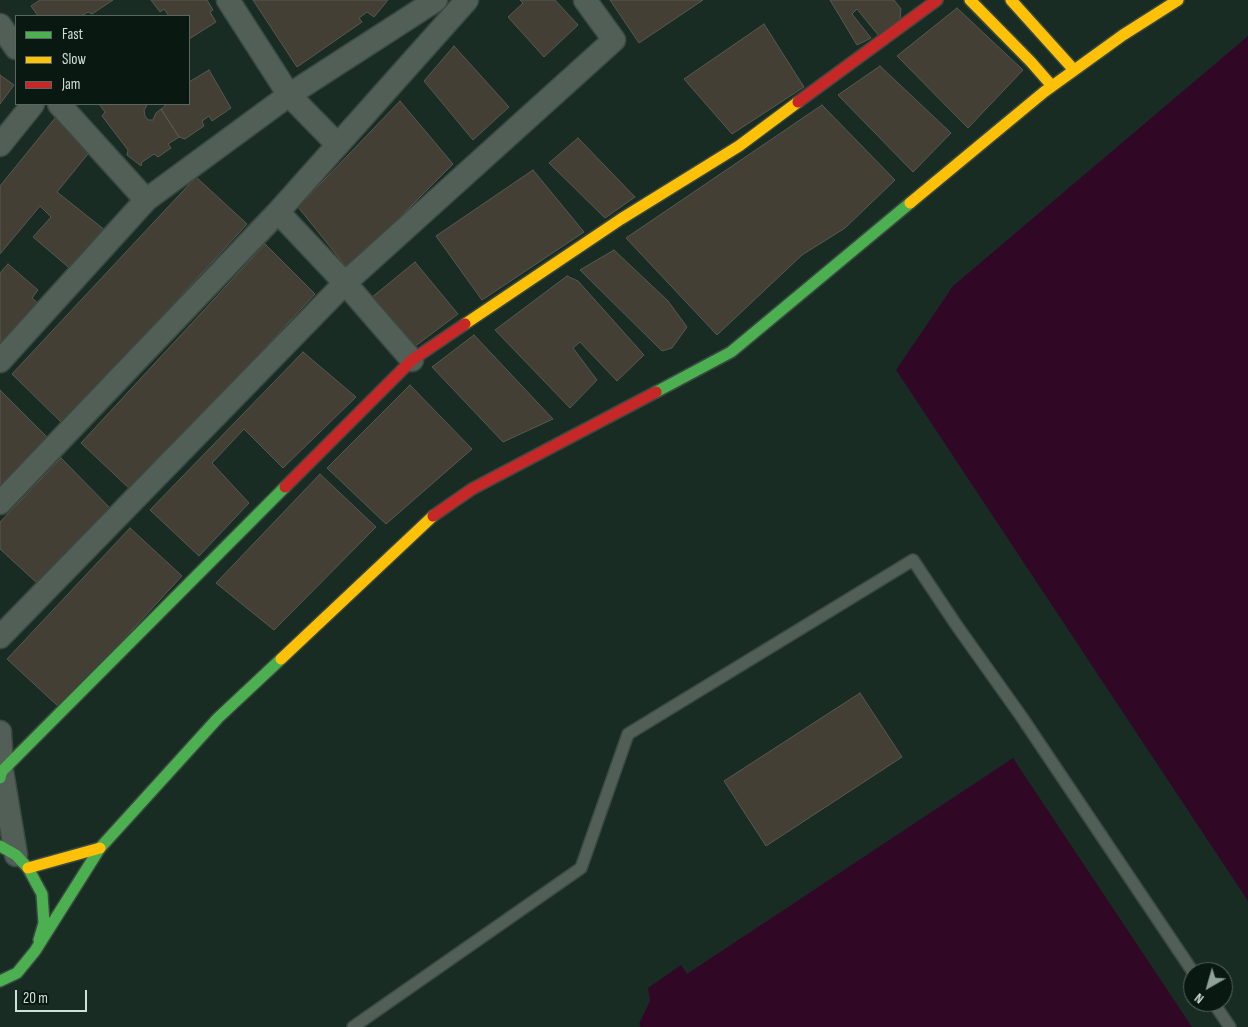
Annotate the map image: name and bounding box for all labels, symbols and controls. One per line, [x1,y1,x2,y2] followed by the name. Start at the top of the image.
[15,15,190,105] legend
[62,25,83,44] text: Fast
[62,50,86,69] text: Slow
[62,75,80,94] text: Jam
[1183,962,1233,1012] north arrow
[18,980,90,1012] scale bar
[23,989,48,1008] text: 20 m
[1191,989,1207,1007] text: N

